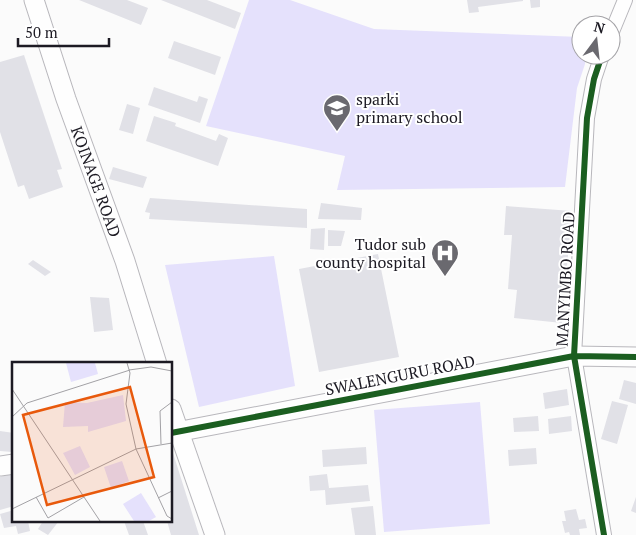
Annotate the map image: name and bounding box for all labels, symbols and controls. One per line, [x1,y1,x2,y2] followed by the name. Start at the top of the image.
[18,15,109,47] scale bar
[571,15,621,65] north arrow
[592,16,607,38] text: N
[25,22,58,42] text: 50 m
[356,88,463,128] place label: sparki primary school
[322,93,352,132] school or university icon: sparki primary school
[66,123,126,240] street label: KOINAGE ROAD
[550,211,580,347] street label: MANYIMBO ROAD
[316,233,426,273] place label: Tudor sub county hospital
[430,238,460,277] hospital icon: Tudor sub county hospital
[323,350,477,400] street label: SWALENGURU ROAD
[12,362,172,522] inset map

